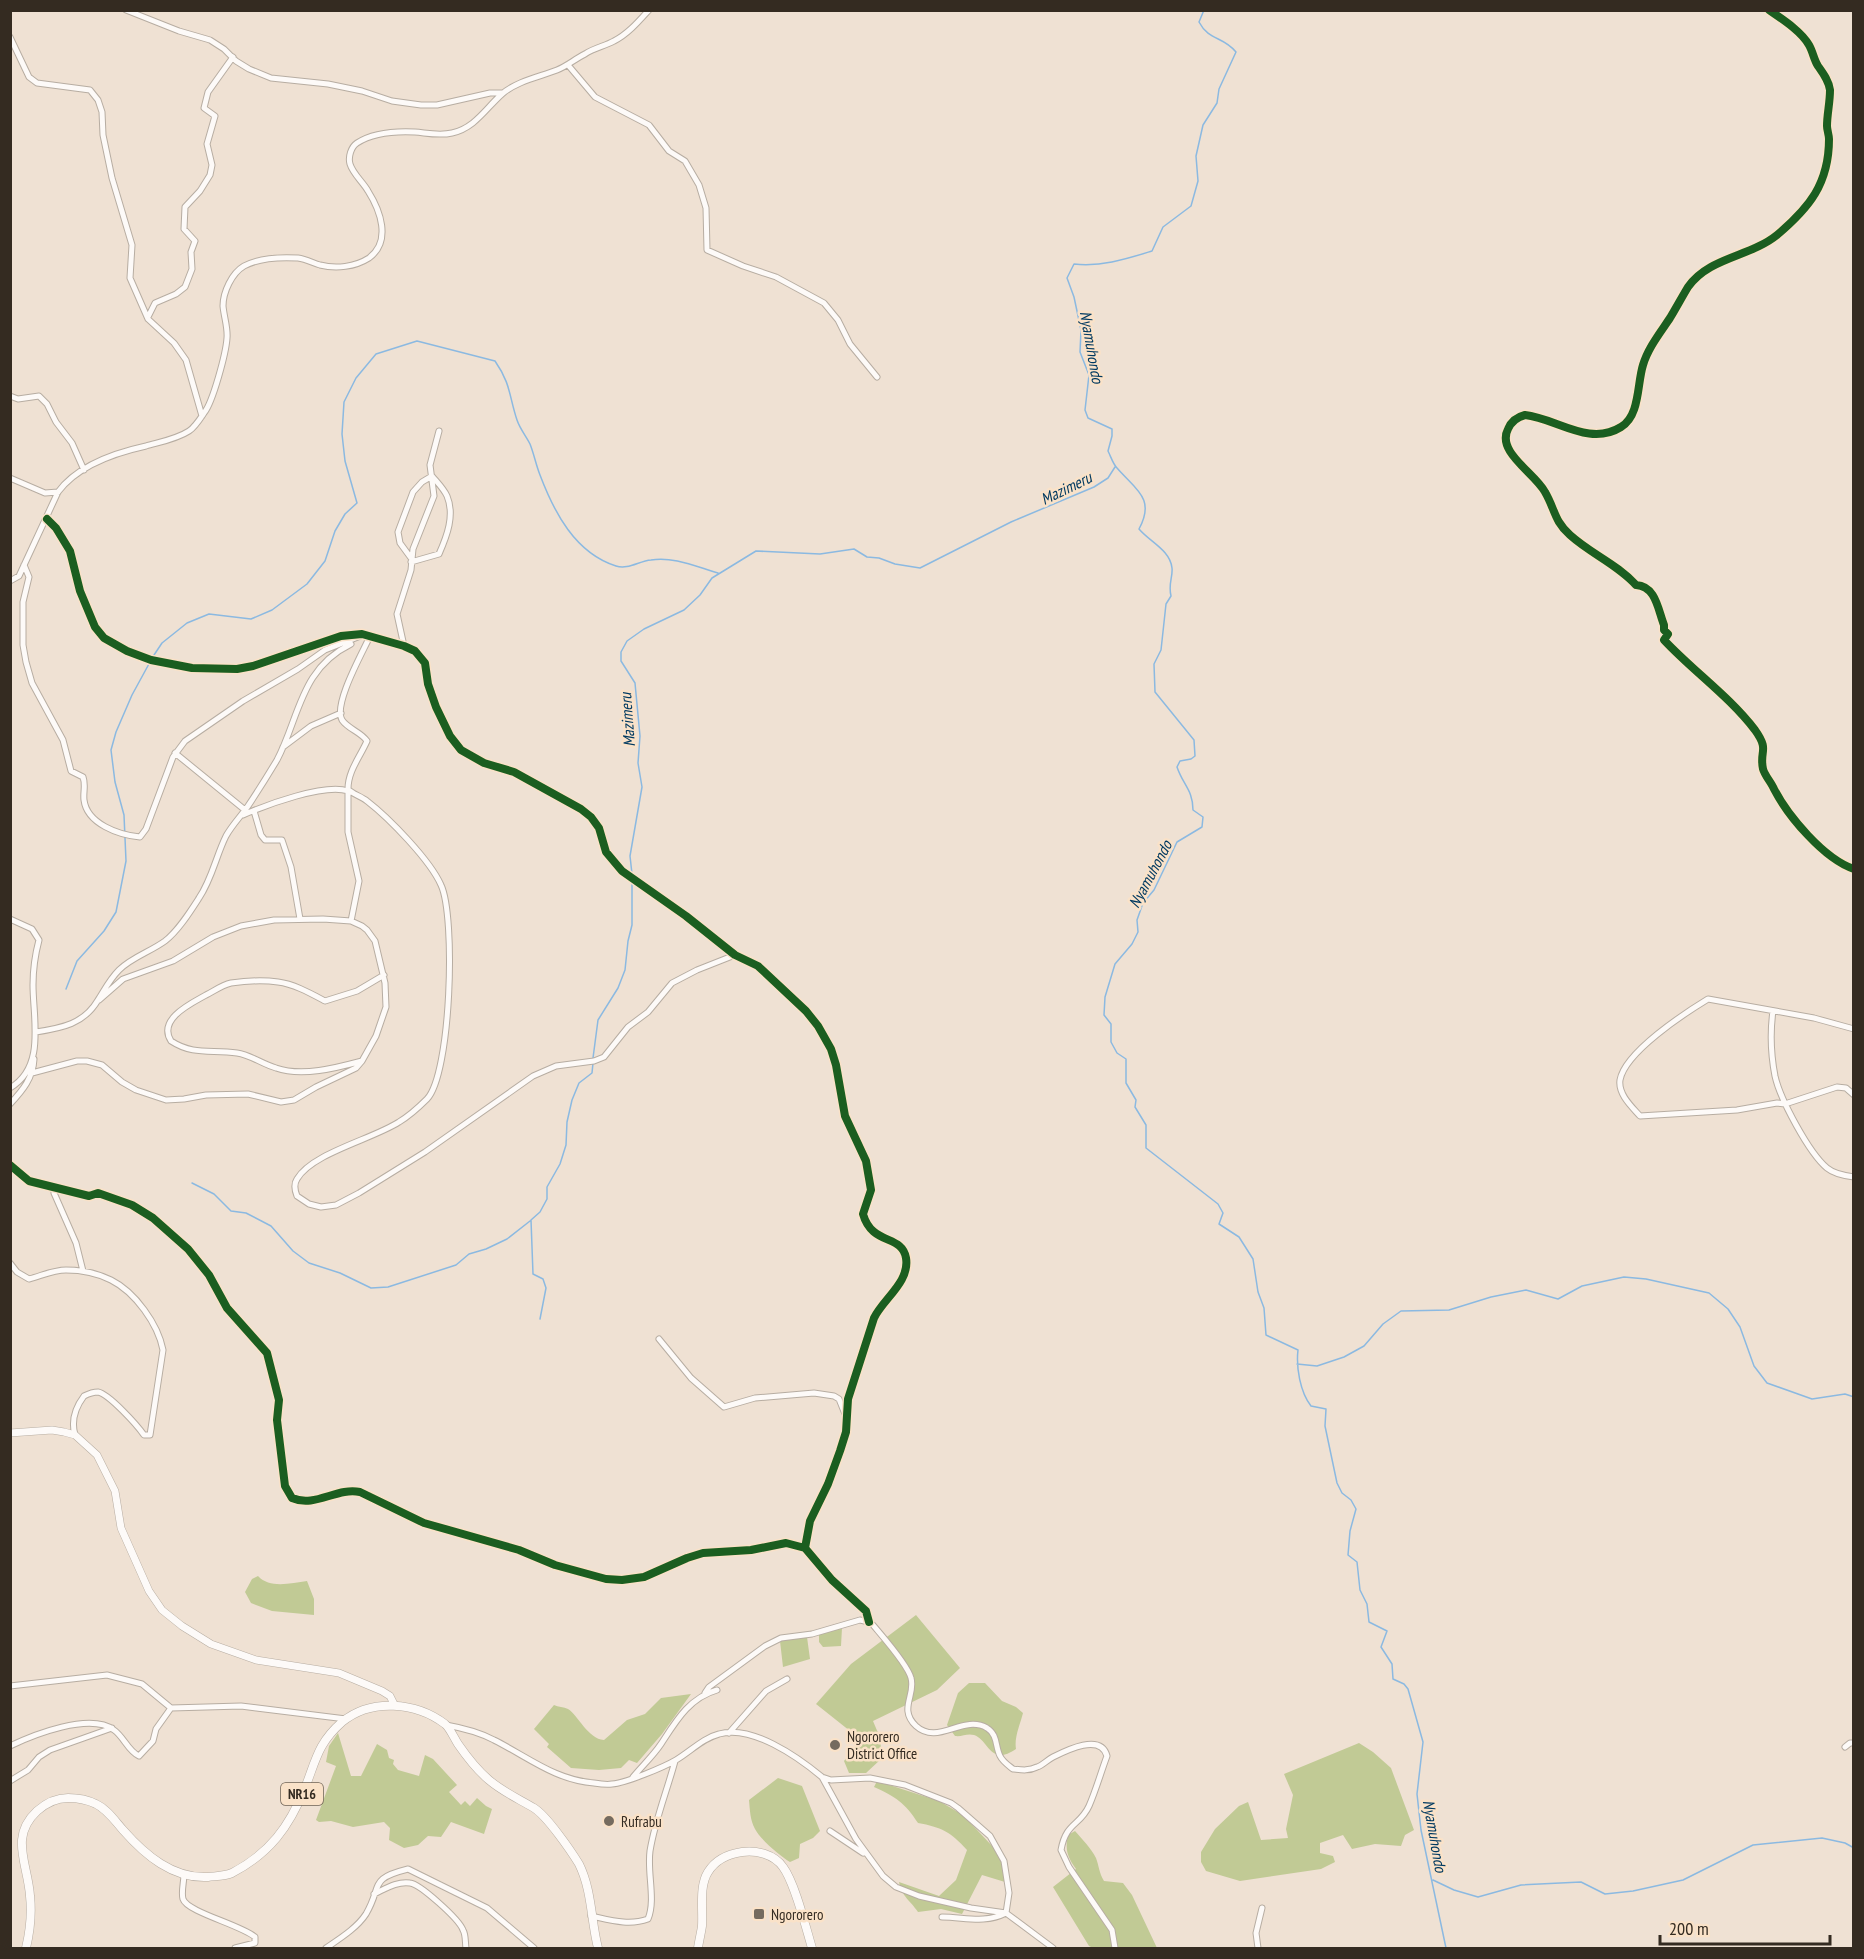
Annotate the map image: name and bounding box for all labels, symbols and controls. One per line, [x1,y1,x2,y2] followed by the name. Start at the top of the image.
[1076,309,1108,386] water label: Nyamuhondo
[1037,467,1096,509] water label: Mazimeru
[615,691,639,748] water label: Mazimeru
[1124,836,1177,911] water label: Nyamuhondo
[847,1727,917,1763] place label: Ngororero District Office
[828,1738,842,1752] marker: Ngororero District Office
[281,1783,323,1805] road number: NR16
[1419,1798,1451,1875] water label: Nyamuhondo
[621,1812,662,1831] place label: Rufrabu
[602,1814,616,1828] marker: Rufrabu
[771,1905,824,1924] place label: Ngororero
[752,1907,766,1921] marker: Ngororero
[1660,1908,1830,1946] scale bar
[1669,1917,1709,1940] text: 200 m

